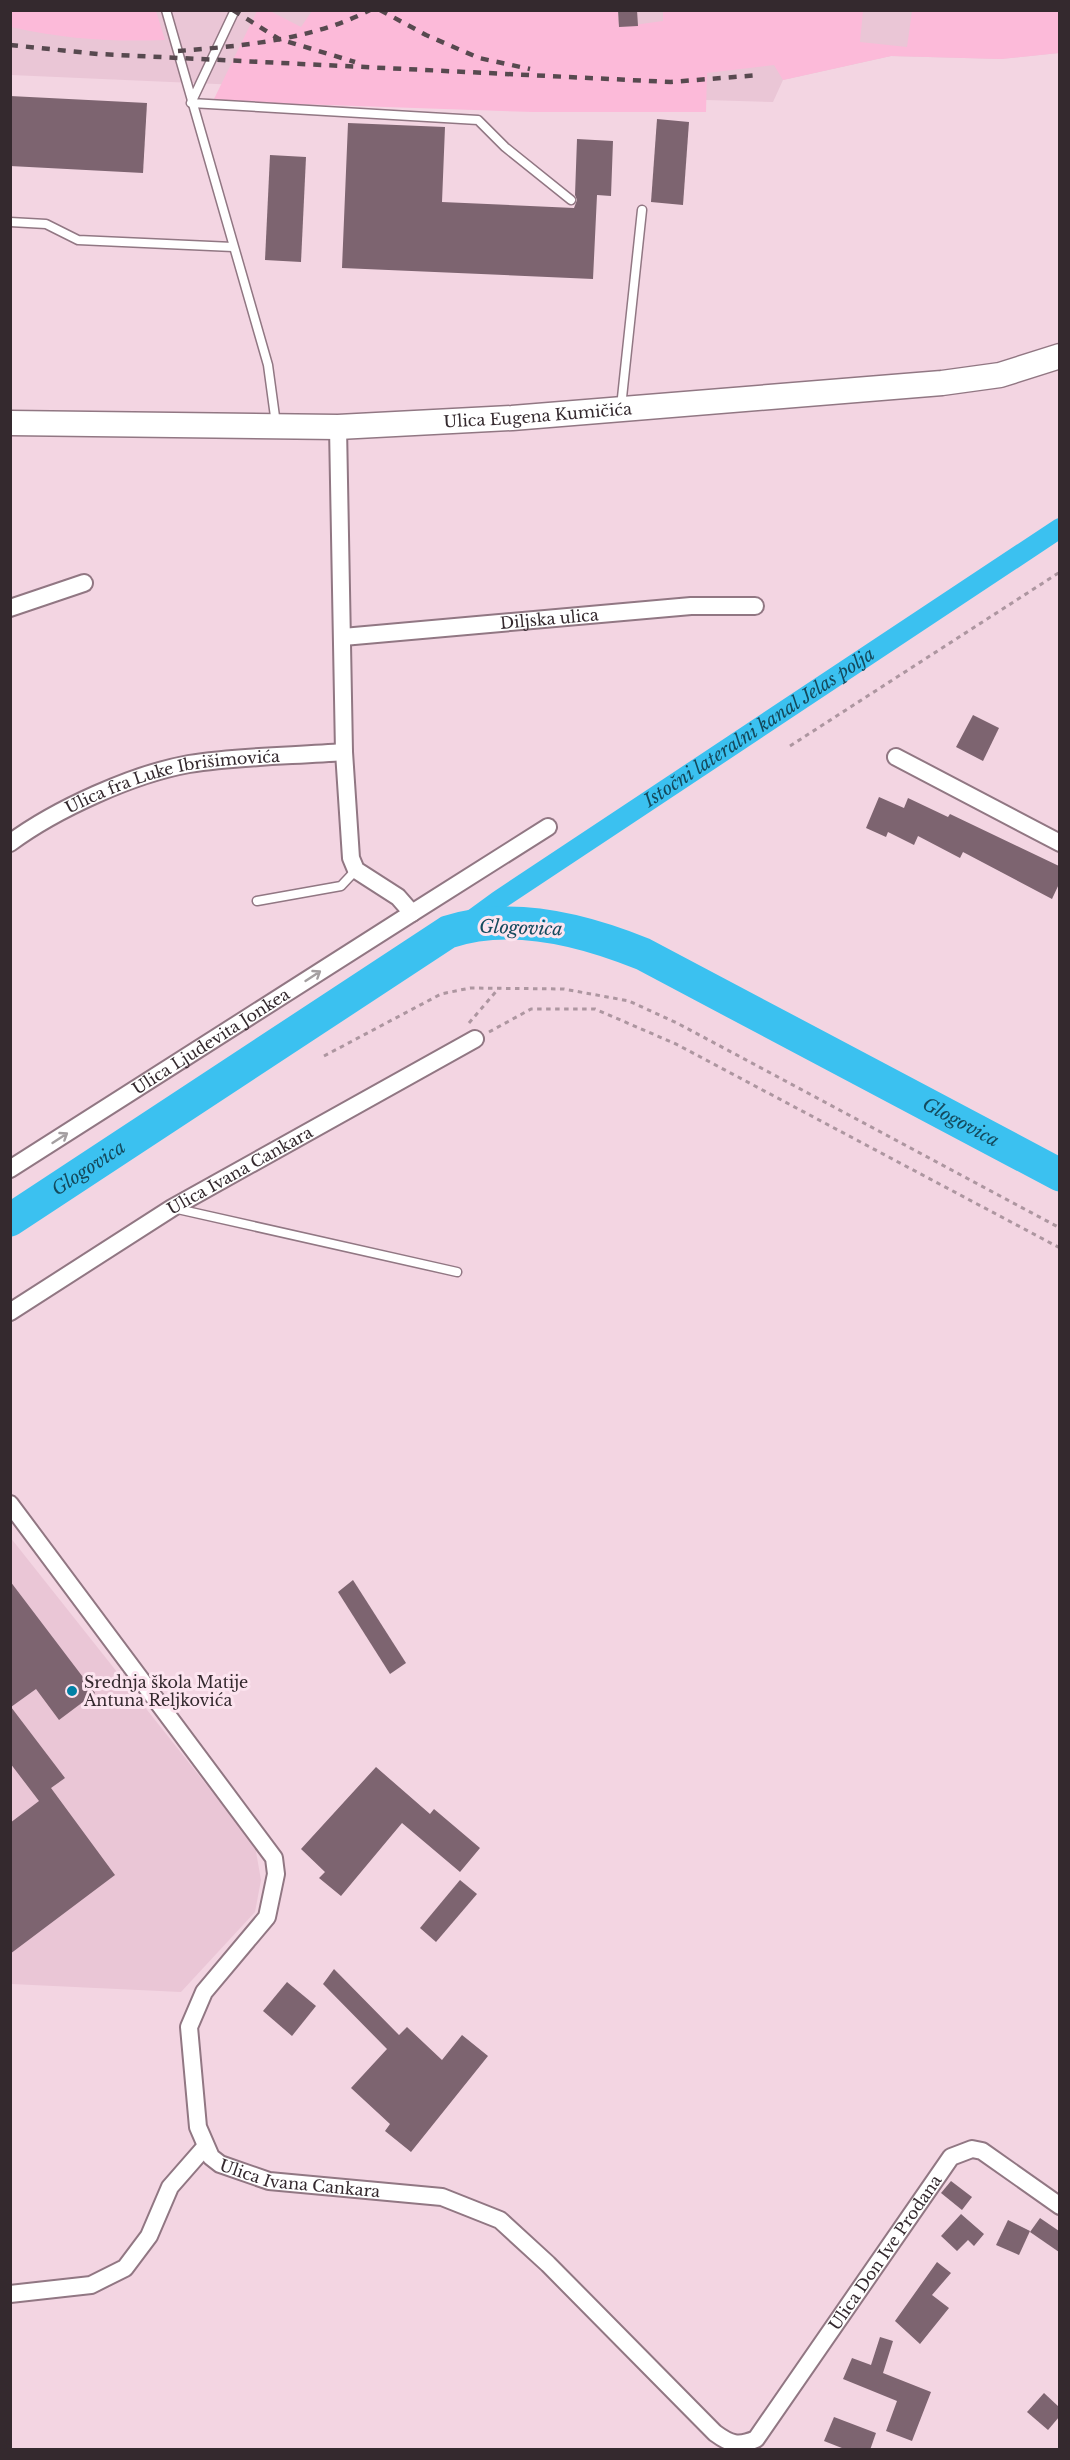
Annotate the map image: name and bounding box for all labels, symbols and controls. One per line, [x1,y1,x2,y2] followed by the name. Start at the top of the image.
[443,398,633,432] street label: Ulica Eugena Kumičića
[499,604,599,633] street label: Diljska ulica
[639,643,879,812] water label: Istočni lateralni kanal Jelas polja
[62,746,280,818] street label: Ulica fra Luke Ibrišimovića
[479,916,563,940] water label: Glogovica
[304,970,321,982] one-way arrow
[128,984,293,1099] street label: Ulica Ljudevita Jonkea
[919,1093,1003,1152] water label: Glogovica
[163,1122,316,1219] street label: Ulica Ivana Cankara
[51,1131,68,1143] one-way arrow
[48,1136,130,1201] water label: Glogovica
[83,1672,248,1710] place label: Srednja škola Matije Antuna Reljkovića
[65,1684,79,1698] marker: Srednja škola Matije Antuna Reljkovića
[217,2155,381,2201] street label: Ulica Ivana Cankara
[824,2171,946,2334] street label: Ulica Don Ive Prodana

